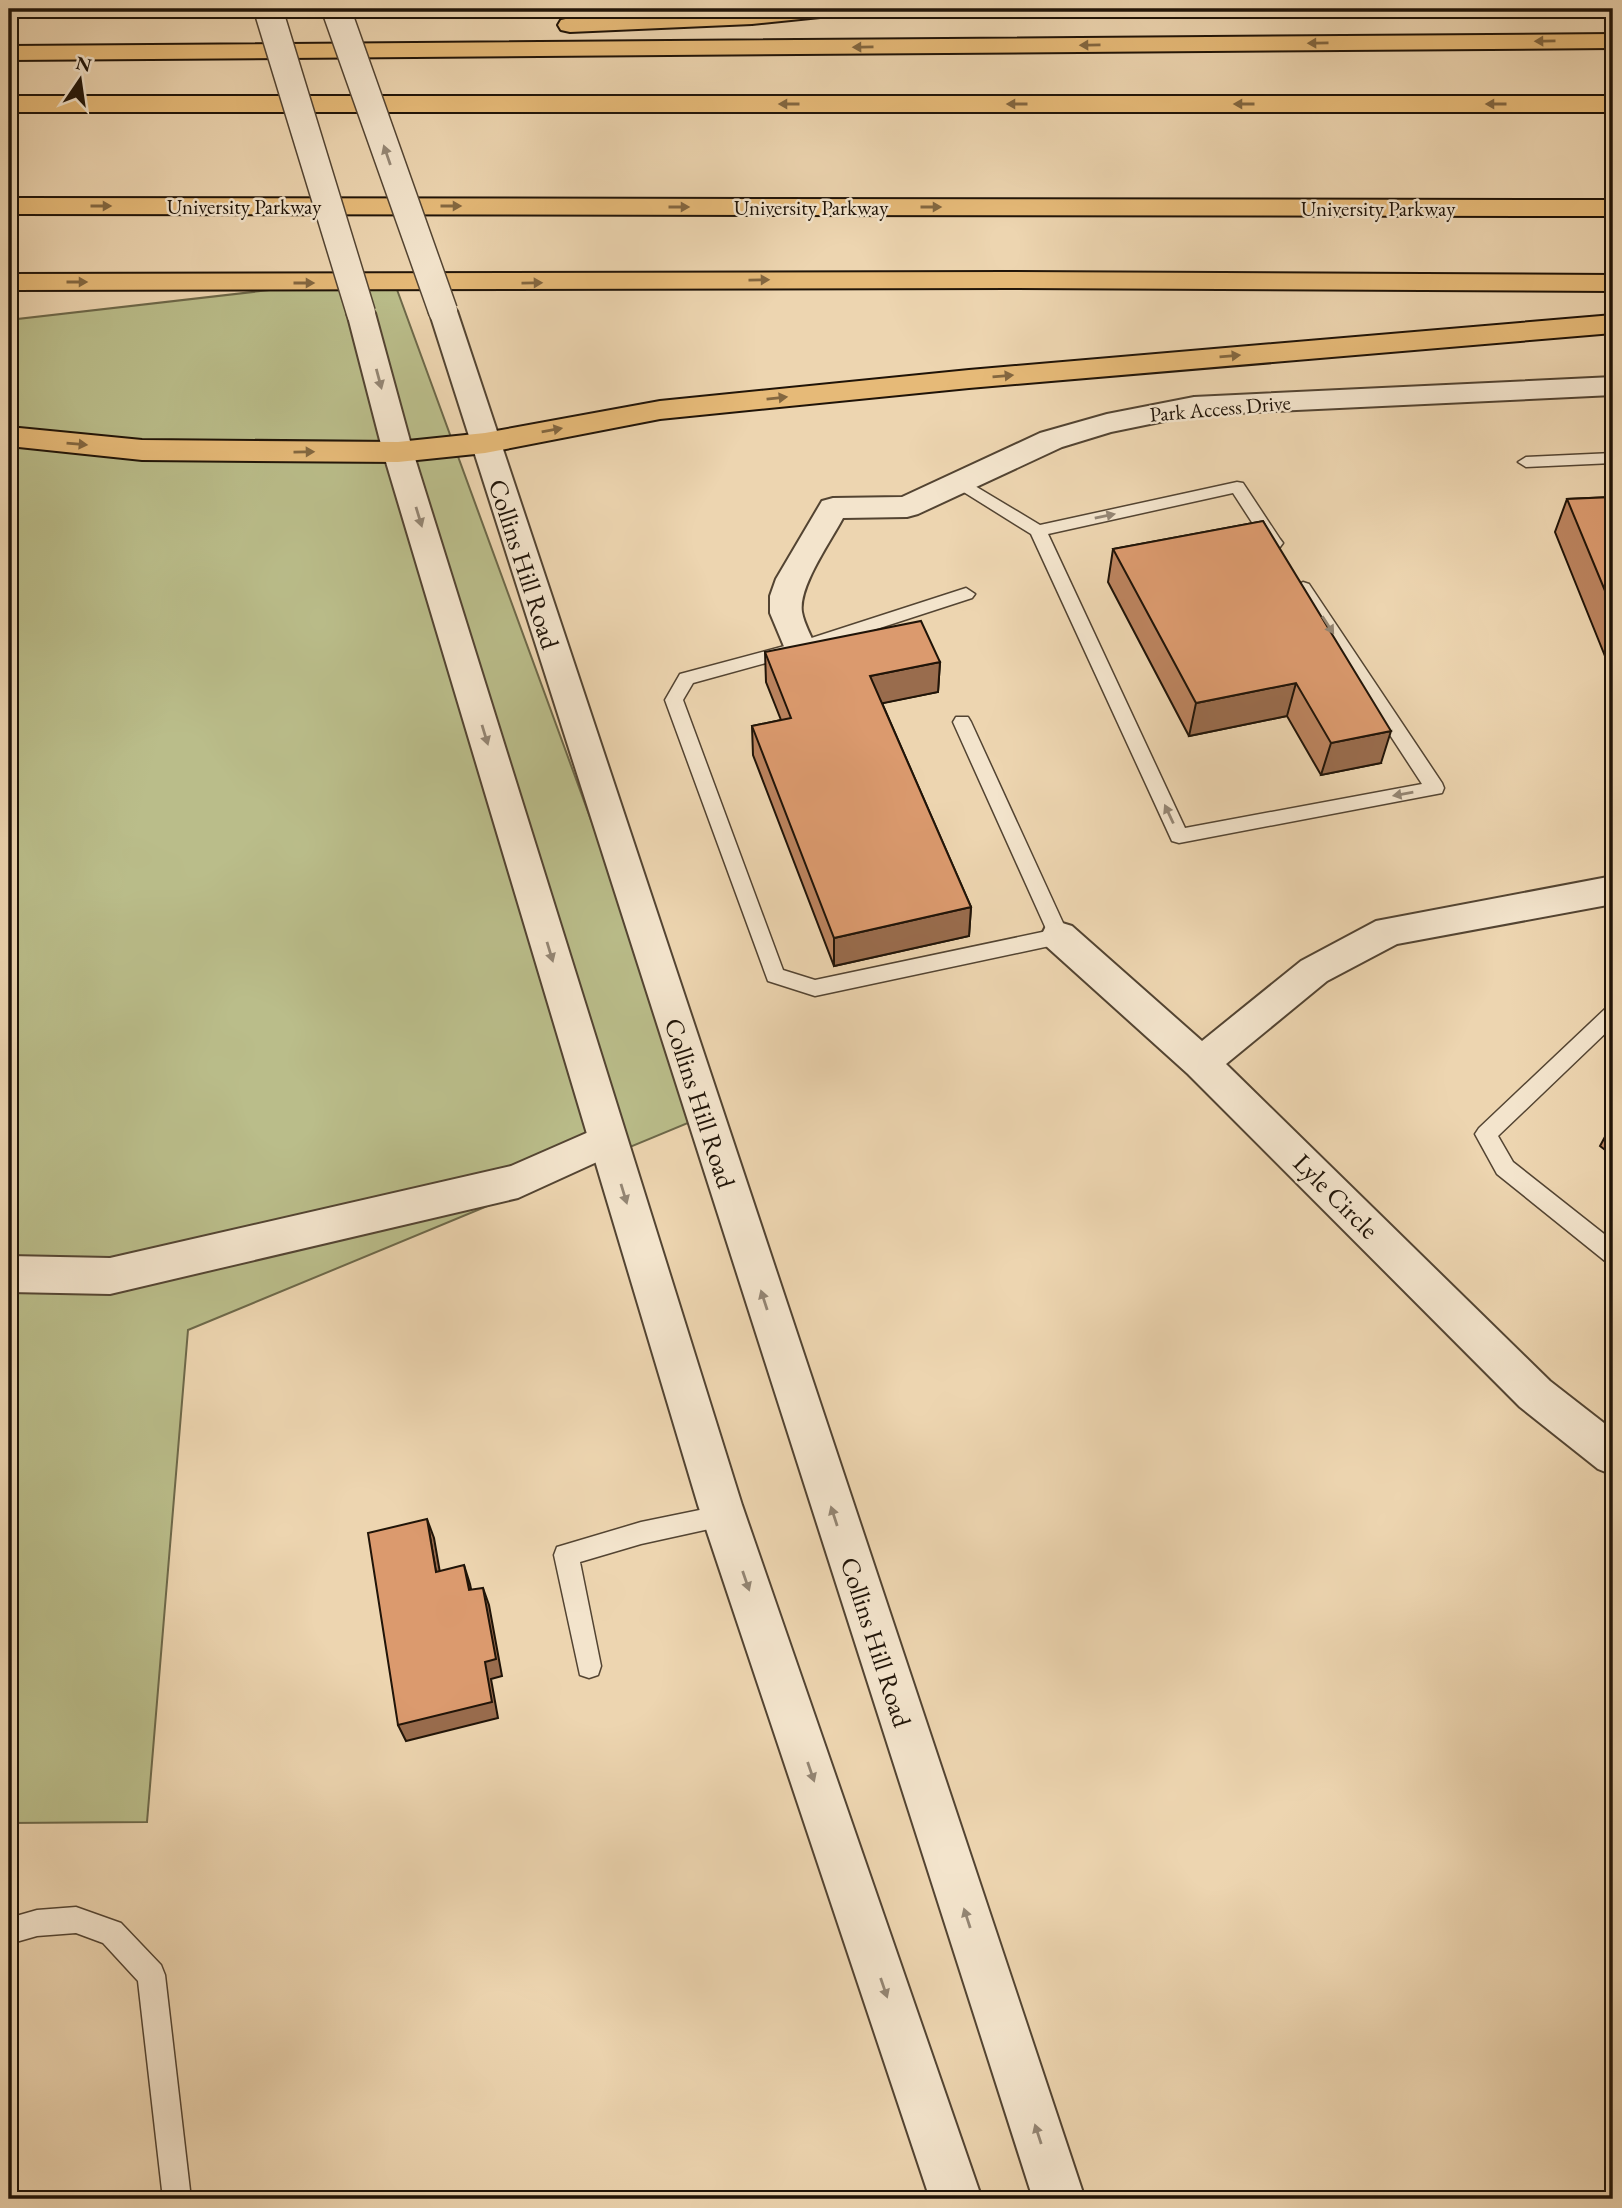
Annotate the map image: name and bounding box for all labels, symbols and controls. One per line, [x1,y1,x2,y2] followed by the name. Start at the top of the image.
[1534,35,1556,47] one-way arrow
[1306,37,1328,49] one-way arrow
[1079,40,1101,51] one-way arrow
[851,42,873,53] one-way arrow
[46,46,116,116] north arrow
[73,50,95,78] text: N
[778,98,800,110] one-way arrow
[1005,98,1027,110] one-way arrow
[1233,98,1255,110] one-way arrow
[1485,98,1507,110] one-way arrow
[381,144,392,165] one-way arrow
[167,193,322,220] street label: University Parkway
[734,194,889,221] street label: University Parkway
[1301,195,1456,222] street label: University Parkway
[91,200,113,212] one-way arrow
[441,200,463,212] one-way arrow
[668,201,690,213] one-way arrow
[920,201,942,213] one-way arrow
[749,274,771,286] one-way arrow
[66,276,88,288] one-way arrow
[294,277,316,289] one-way arrow
[521,277,543,289] one-way arrow
[1219,350,1241,361] one-way arrow
[374,368,385,390] one-way arrow
[993,370,1015,381] one-way arrow
[1148,388,1292,428] street label: Park Access Drive
[766,393,788,404] one-way arrow
[541,424,563,435] one-way arrow
[66,439,88,450] one-way arrow
[293,446,315,458] one-way arrow
[481,475,568,654] street label: Collins Hill Road
[414,507,424,528] one-way arrow
[1094,511,1116,522] one-way arrow
[1321,616,1334,635] one-way arrow
[480,724,490,745] one-way arrow
[1392,789,1414,800] one-way arrow
[1163,804,1174,824] one-way arrow
[546,942,556,963] one-way arrow
[657,1014,744,1193] street label: Collins Hill Road
[1286,1146,1386,1246] street label: Lyle Circle
[619,1183,629,1204] one-way arrow
[758,1289,768,1310] one-way arrow
[828,1506,839,1527] one-way arrow
[833,1553,920,1732] street label: Collins Hill Road
[741,1570,752,1591] one-way arrow
[806,1762,817,1783] one-way arrow
[961,1908,972,1929] one-way arrow
[879,1977,890,1998] one-way arrow
[1032,2124,1043,2145] one-way arrow

